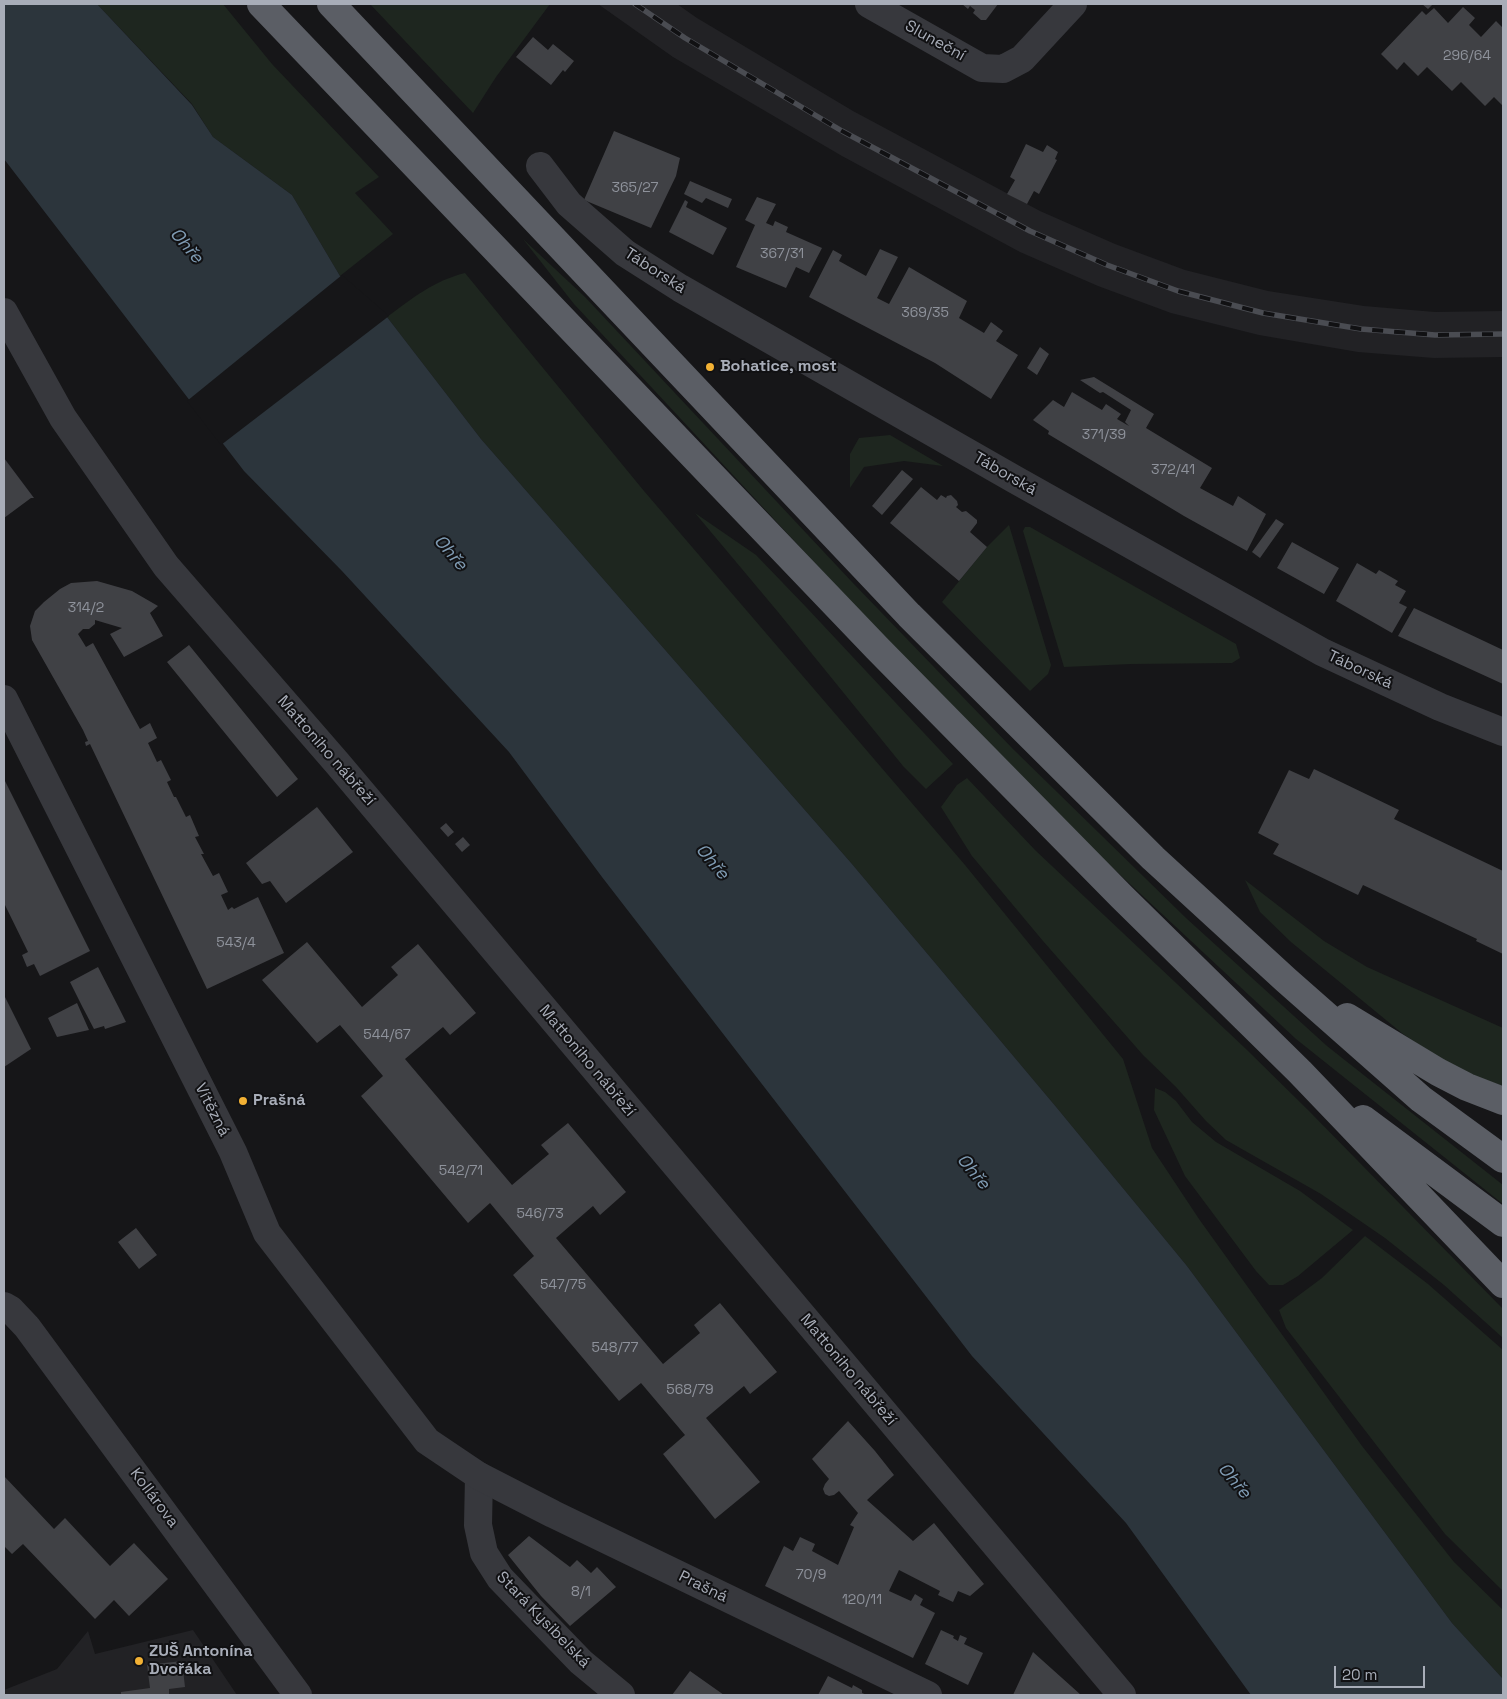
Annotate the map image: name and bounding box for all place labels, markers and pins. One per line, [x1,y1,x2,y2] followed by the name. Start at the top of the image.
[720,357,837,377] place label: Bohatice, most
[704,361,716,373] marker: Bohatice, most
[253,1091,305,1111] place label: Prašná
[237,1095,249,1107] marker: Prašná
[149,1642,253,1680] place label: ZUŠ Antonína Dvořáka
[133,1655,145,1667] marker: ZUŠ Antonína Dvořáka

